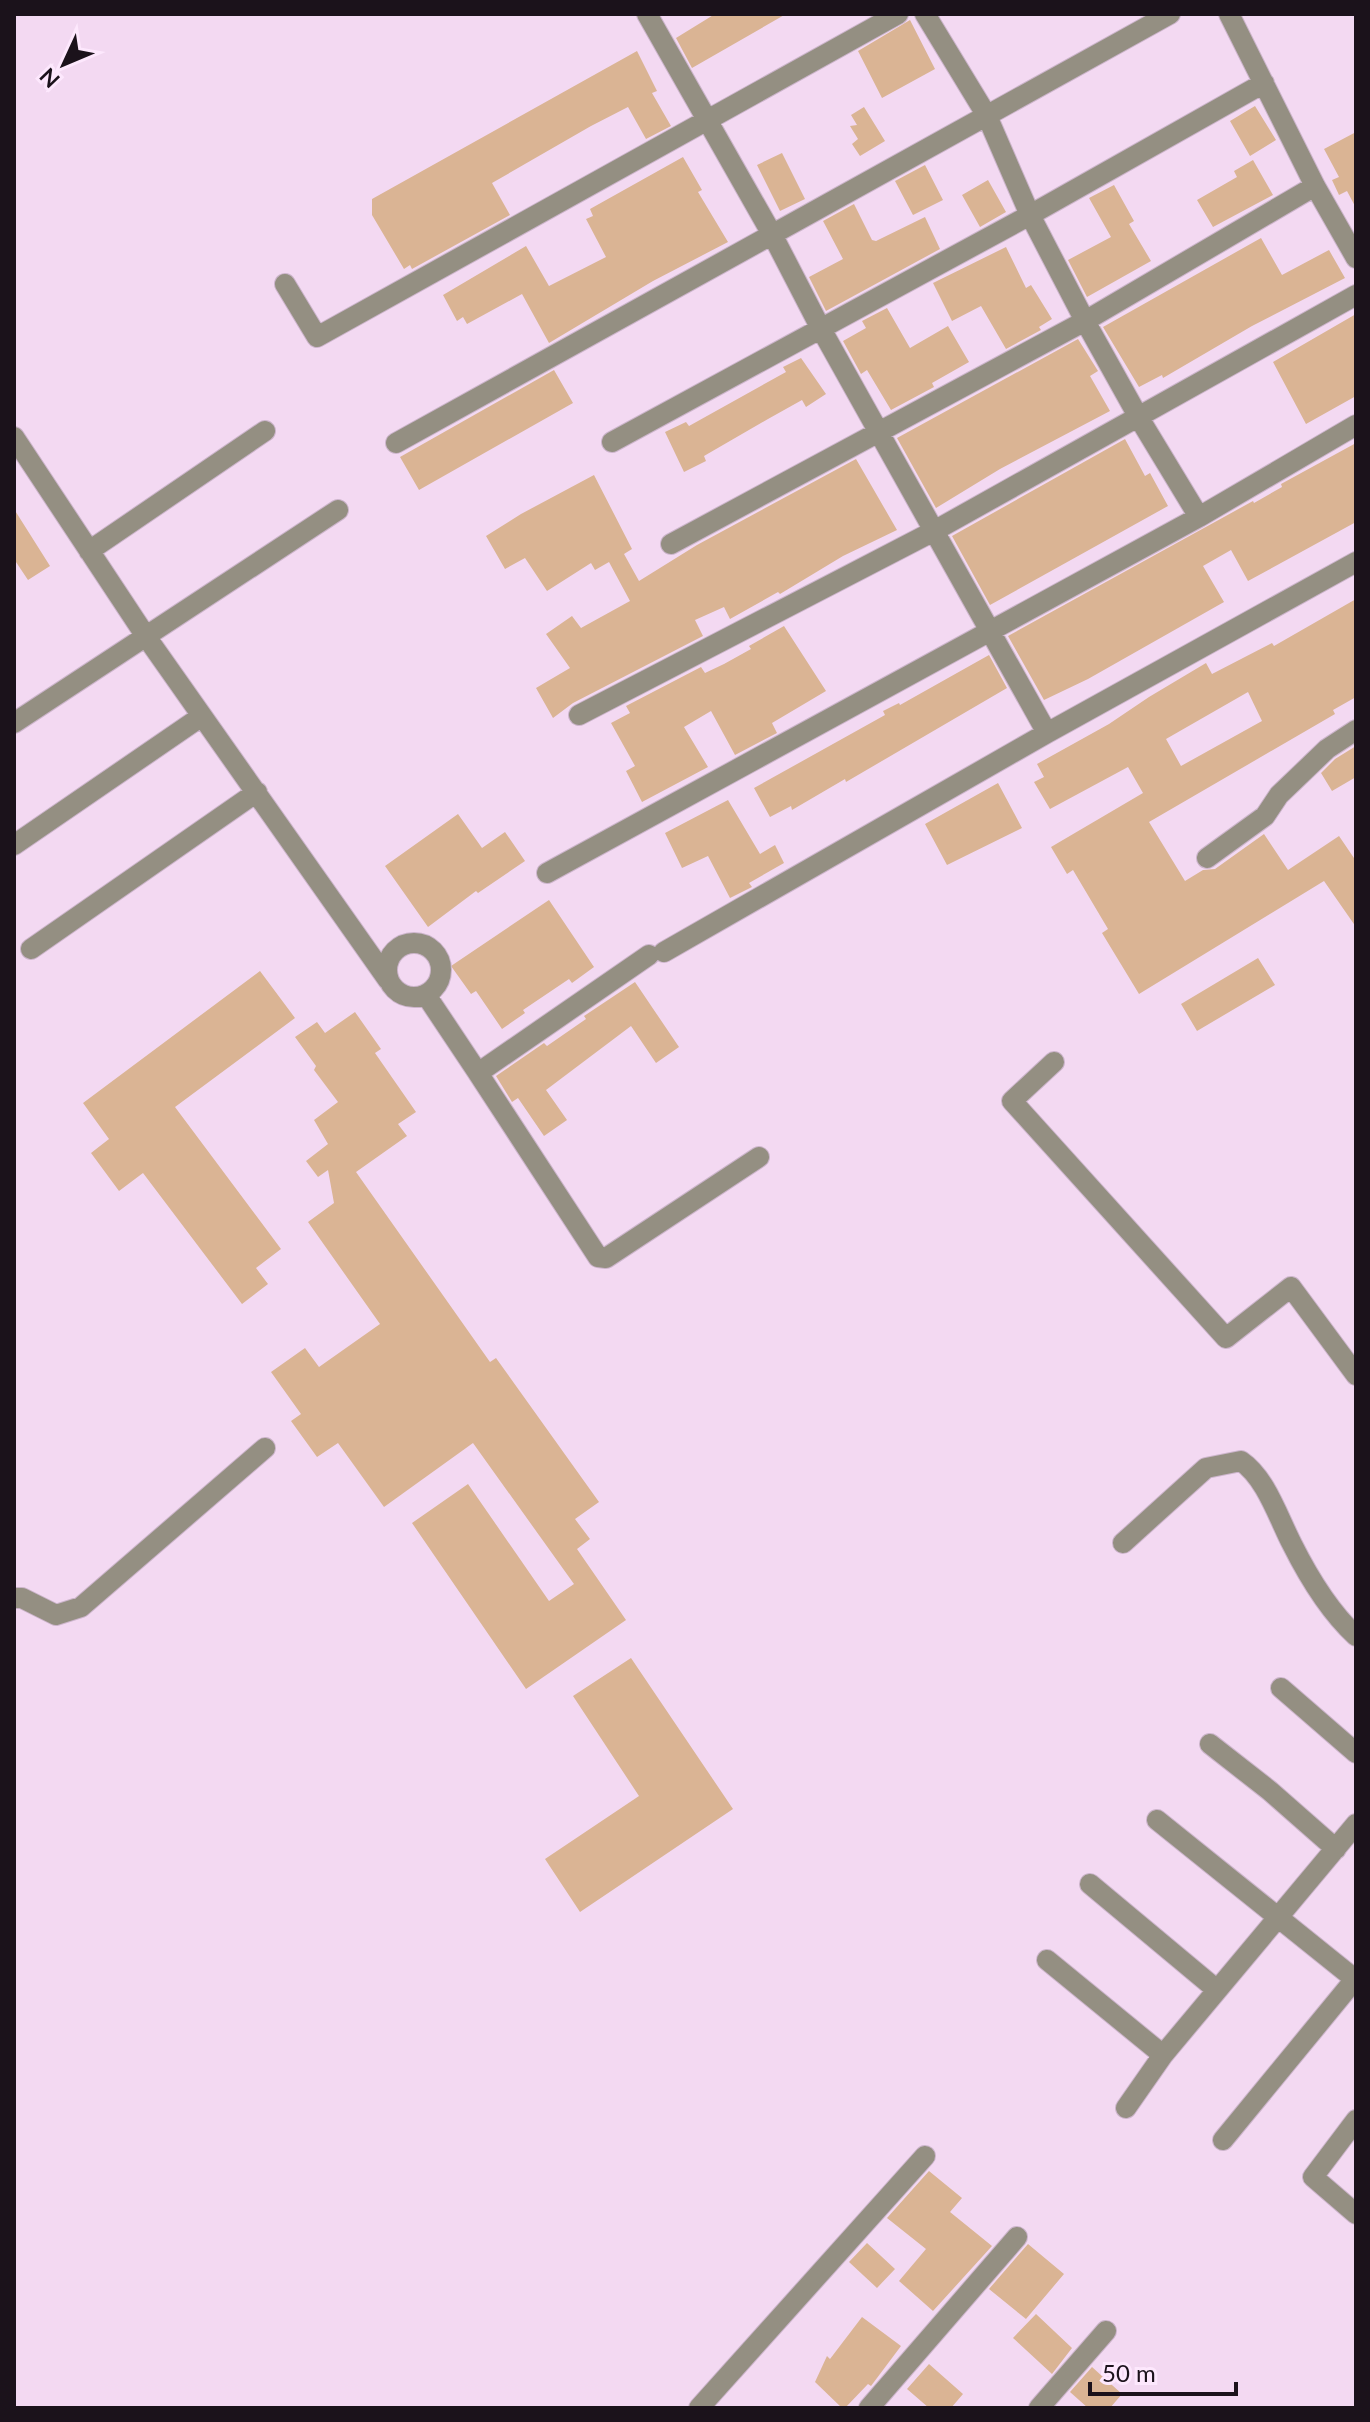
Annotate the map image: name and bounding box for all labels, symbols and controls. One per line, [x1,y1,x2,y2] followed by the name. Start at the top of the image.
[24,24,104,104] north arrow
[34,63,65,94] text: N
[1090,2346,1236,2396] scale bar
[1102,2358,1156,2387] text: 50 m

